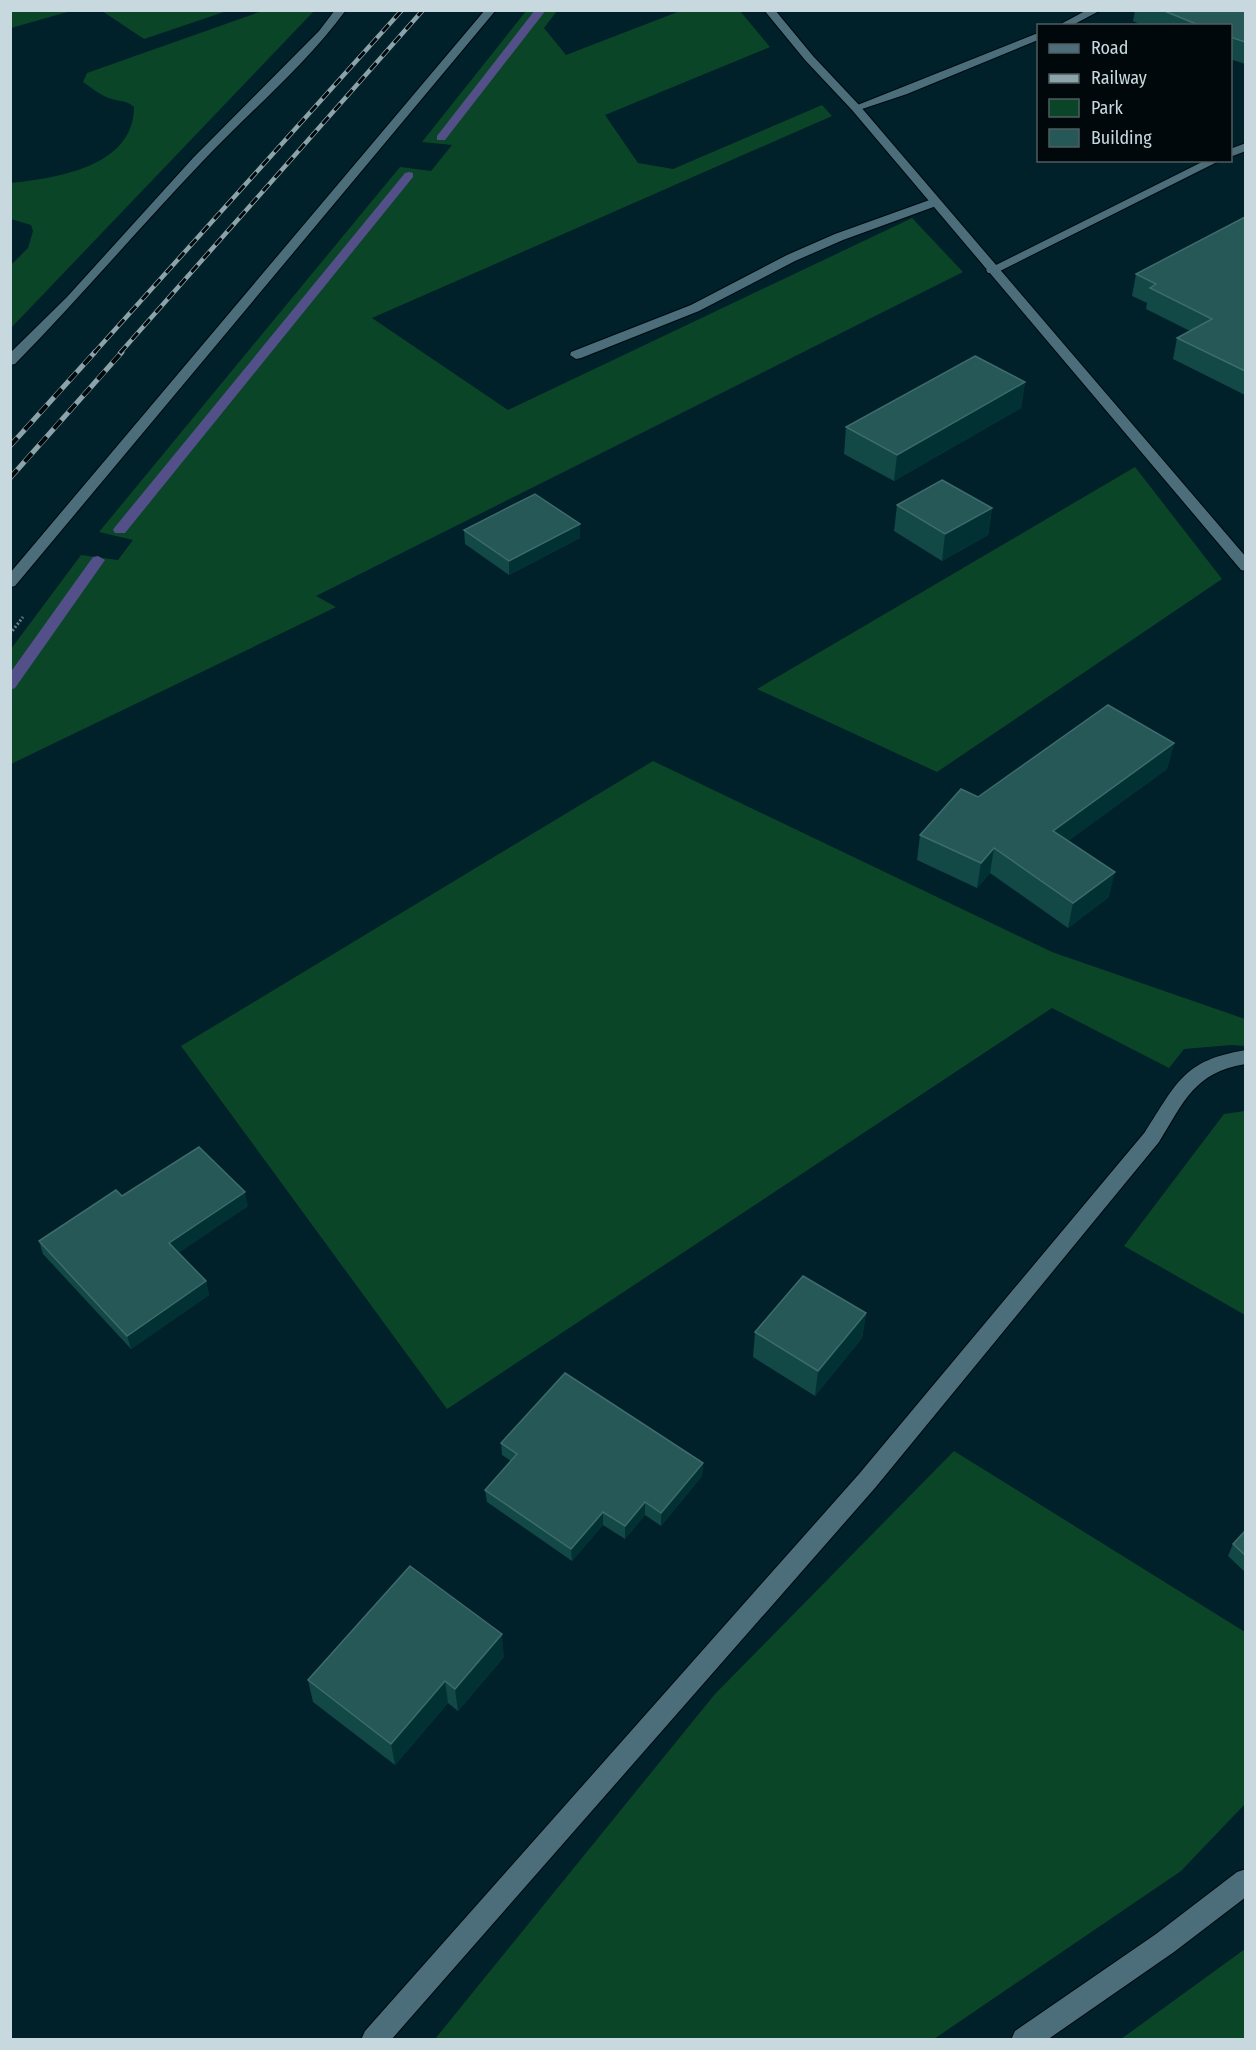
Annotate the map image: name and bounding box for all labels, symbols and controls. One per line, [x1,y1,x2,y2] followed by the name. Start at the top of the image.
[1037,24,1232,162] legend
[1091,37,1128,59] text: Road
[1091,67,1147,89] text: Railway
[1091,97,1124,119] text: Park
[1091,127,1152,149] text: Building

